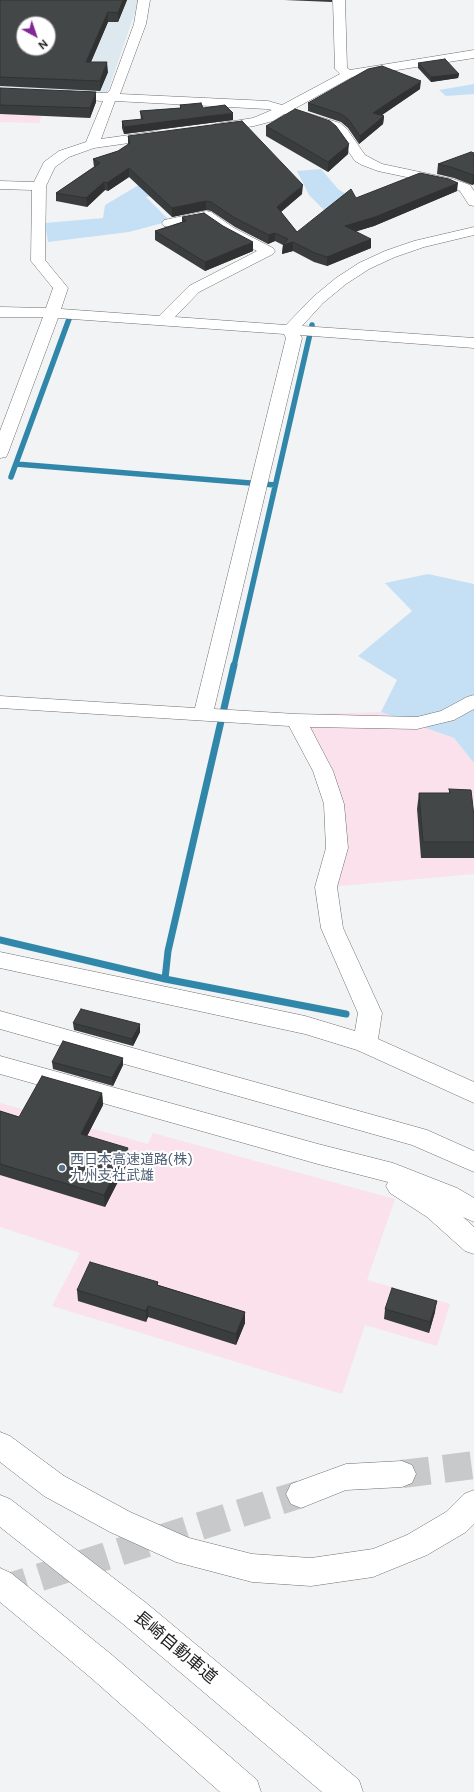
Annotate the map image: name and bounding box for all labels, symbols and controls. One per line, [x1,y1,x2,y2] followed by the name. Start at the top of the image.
[16,16,56,56] north arrow
[35,36,51,52] text: N
[70,1152,192,1184] place label: 西日本高速道路(株) 九州支社武雄
[57,1163,67,1173] marker: 西日本高速道路(株) 九州支社武雄
[129,1607,221,1689] street label: 長崎自動車道

